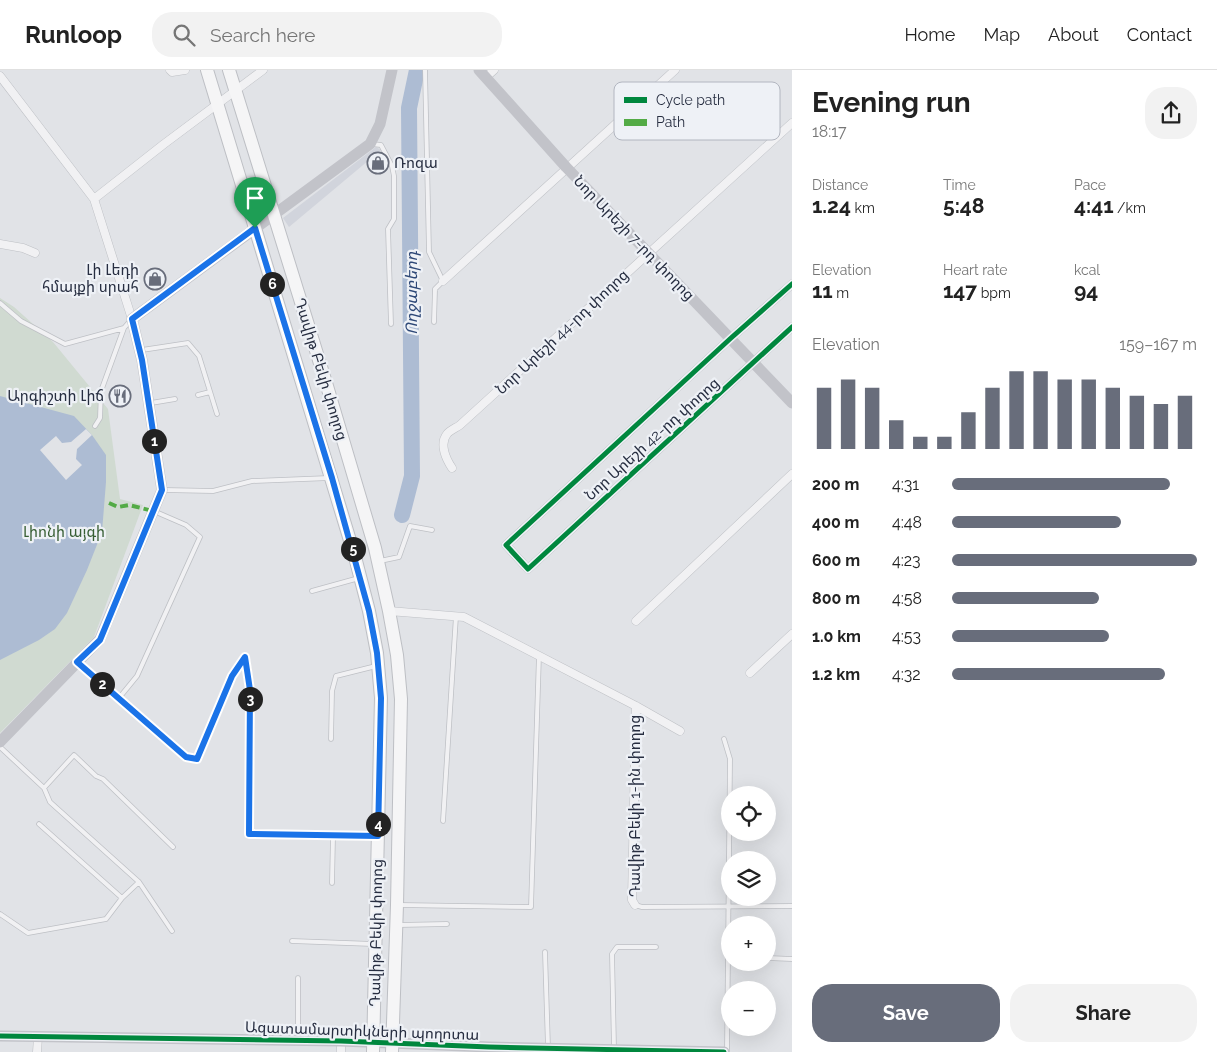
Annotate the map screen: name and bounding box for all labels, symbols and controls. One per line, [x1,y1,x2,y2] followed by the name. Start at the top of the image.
[152,12,502,57] search box
[25,20,122,49] text: Runloop
[170,21,198,49] icon: search
[210,24,316,46] text: Search here
[904,24,955,45] text: Home
[983,24,1020,45] text: Map
[1048,24,1099,45] text: About
[1127,24,1192,45] text: Contact
[614,82,780,140] legend
[812,86,971,119] text: Evening run
[1145,87,1197,139] button: share
[656,92,725,108] text: Cycle path
[656,114,685,130] text: Path
[812,122,847,141] text: 18:17
[366,151,390,175] shop icon: Ռոզա
[394,154,438,172] place label: Ռոզա
[570,172,698,304] street label: Նոր Արեշի 7-րդ փողոց
[234,177,276,228] pin
[812,177,868,193] text: Distance
[943,177,976,193] text: Time
[1074,177,1106,193] text: Pace
[241,184,269,212] icon: arrive
[812,193,851,218] text: 1.24
[943,193,985,218] text: 5:48
[1074,193,1114,218] text: 4:41
[851,200,875,216] text: km
[1114,200,1146,216] text: /km
[402,250,421,335] water label: Ողջաբերդ
[42,261,139,296] place label: Լի Լեդի հմայքի սրահ
[812,262,871,278] text: Elevation
[943,262,1007,278] text: Heart rate
[1074,262,1100,278] text: kcal
[492,266,632,398] street label: Նոր Արեշի 44-րդ փողոց
[143,267,167,291] shop icon: Լի Լեդի հմայքի սրահ
[260,272,284,296] pin: 6
[268,276,277,292] text: 6
[812,278,833,303] text: 11
[943,278,977,303] text: 147
[1074,278,1098,303] text: 94
[833,285,849,301] text: m
[977,285,1011,301] text: bpm
[291,296,351,442] street label: Դավիթ Բեկի փողոց
[812,335,880,354] text: Elevation
[1119,335,1197,354] text: 159–167 m
[581,374,723,504] street label: Նոր Արեշի 42-րդ փողոց
[108,384,132,408] restaurant icon: Արգիշտի Լիճ
[7,387,104,405] place label: Արգիշտի Լիճ
[142,428,166,454] pin: 1
[151,433,158,449] text: 1
[812,475,859,494] text: 200 m
[892,475,919,494] text: 4:31
[812,513,860,532] text: 400 m
[892,513,922,532] text: 4:48
[23,523,105,541] park label: Լիոնի այգի
[340,536,366,562] pin: 5
[350,541,357,557] text: 5
[812,551,860,570] text: 600 m
[892,551,921,570] text: 4:23
[812,589,860,608] text: 800 m
[892,589,922,608] text: 4:58
[812,627,861,646] text: 1.0 km
[892,627,921,646] text: 4:53
[812,665,860,684] text: 1.2 km
[892,665,921,684] text: 4:32
[90,672,114,696] pin: 2
[99,676,106,692] text: 2
[238,686,262,712] pin: 3
[247,691,254,707] text: 3
[626,715,644,897] street label: Դավիթ Բեկի 1-ին փողոց
[721,786,776,1036] map controls
[721,786,776,841] button: locate
[366,812,390,836] pin: 4
[375,816,383,832] text: 4
[721,851,776,906] button: layers
[366,859,386,1007] street label: Դավիթ Բեկի փողոց
[721,916,776,971] button: +
[721,981,776,1036] button: −
[812,984,1000,1042] button: Save
[1010,984,1197,1042] button: Share
[245,1018,479,1044] street label: Ազատամարտիկների պողոտա

